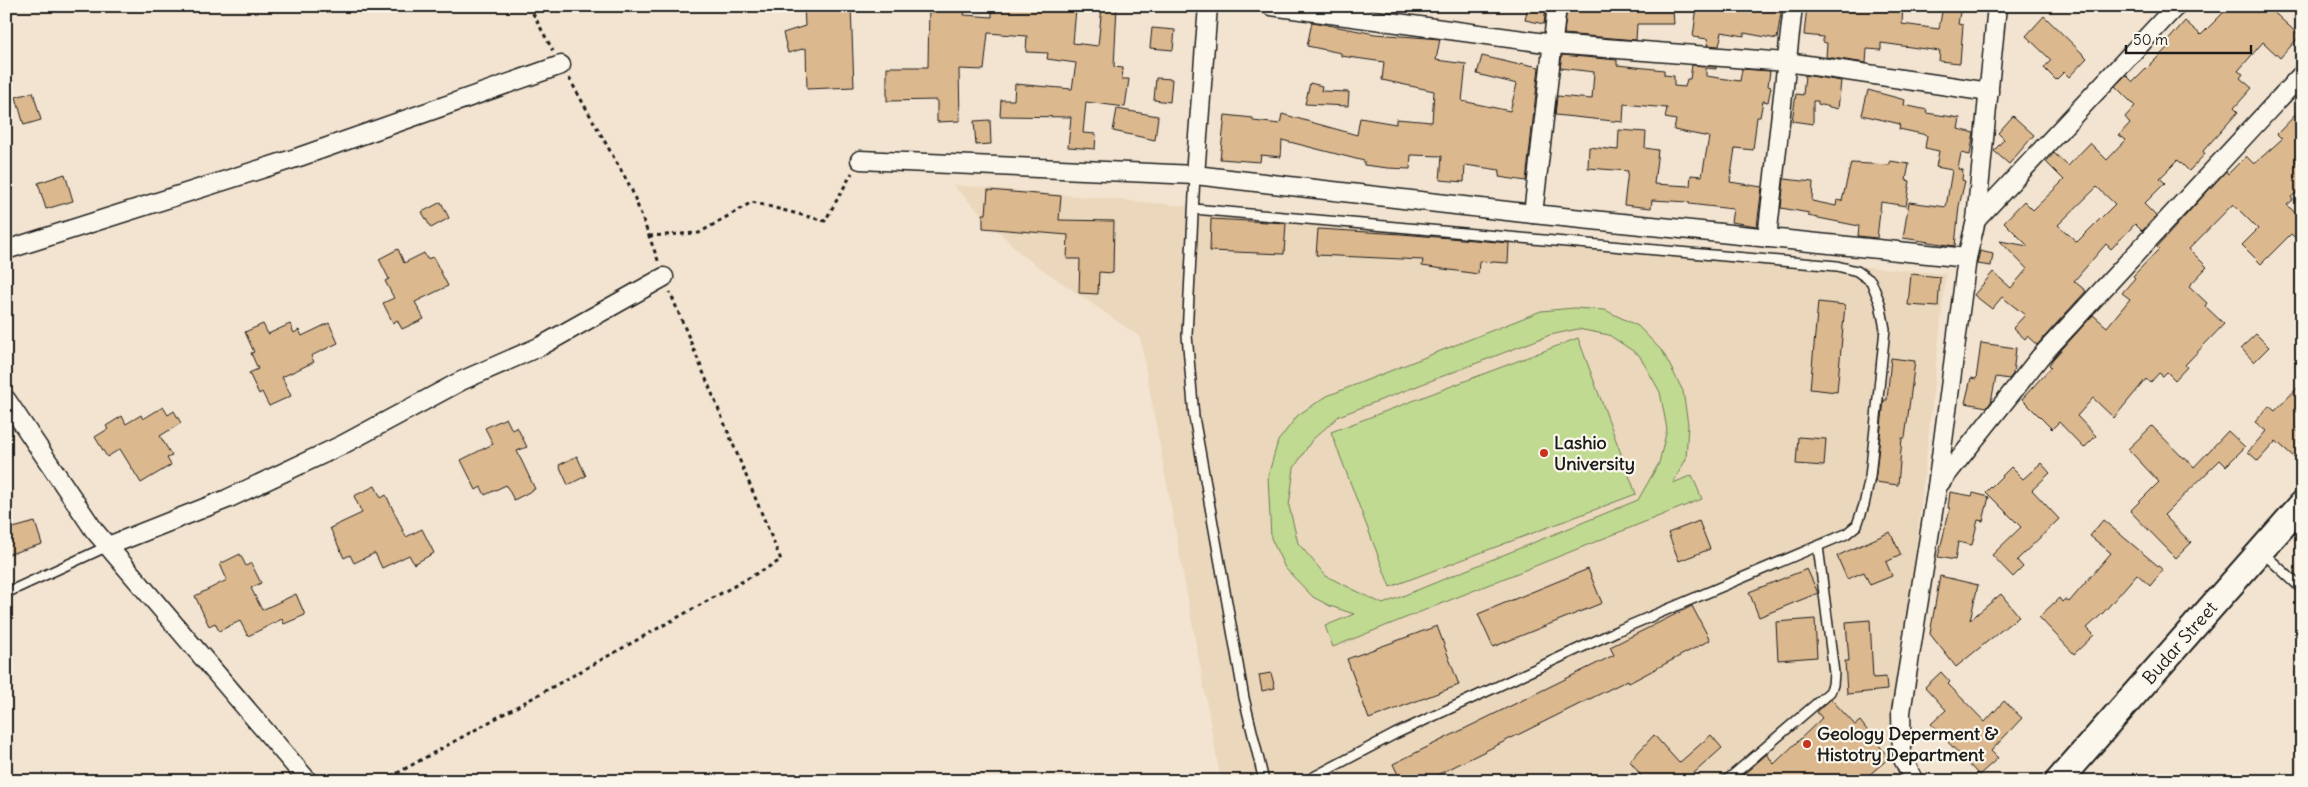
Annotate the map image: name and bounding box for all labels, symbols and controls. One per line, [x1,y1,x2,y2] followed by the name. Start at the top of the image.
[2126,22,2250,54] scale bar
[2133,30,2168,49] text: 50 m
[1554,431,1635,475] place label: Lashio University
[1538,447,1550,459] marker: Lashio University
[2137,596,2222,689] street label: Budar Street
[1817,722,1998,766] place label: Geology Deperment & Histotry Department
[1801,738,1813,750] marker: Geology Deperment & Histotry Department

